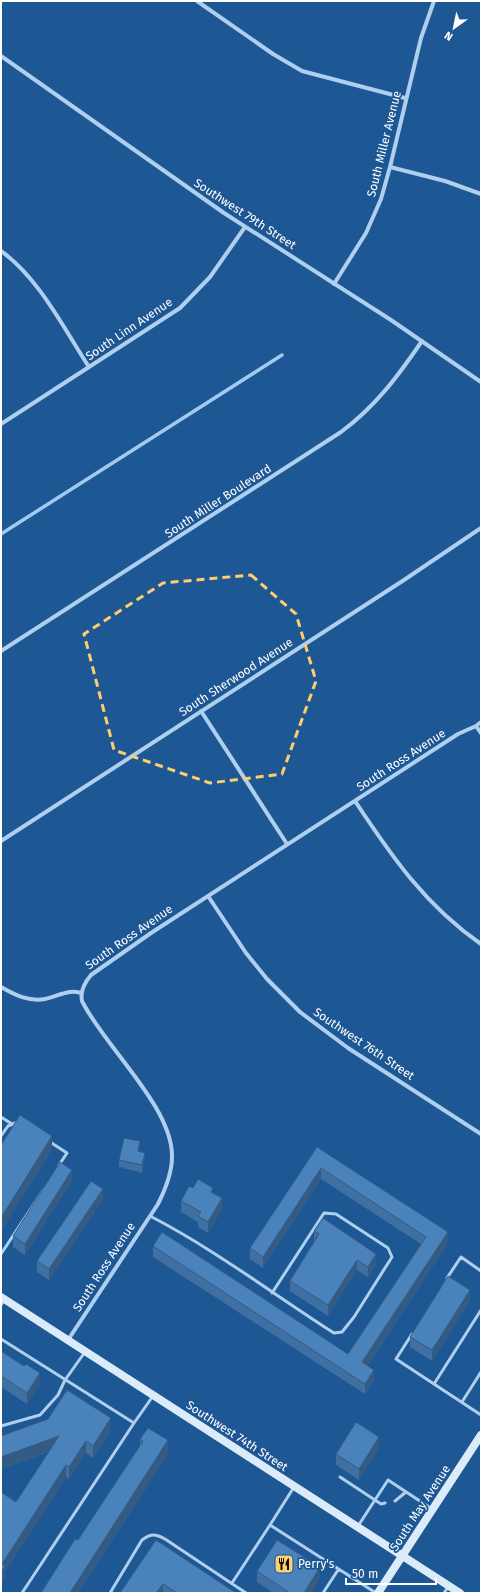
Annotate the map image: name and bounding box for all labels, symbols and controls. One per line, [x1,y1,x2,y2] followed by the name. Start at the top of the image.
[434,8,474,48] north arrow
[442,29,455,43] text: N
[364,89,404,199] street label: South Miller Avenue
[191,176,299,253] street label: Southwest 79th Street
[83,295,175,363] street label: South Linn Avenue
[162,461,274,541] street label: South Miller Boulevard
[177,635,295,719] street label: South Sherwood Avenue
[354,726,448,794] street label: South Ross Avenue
[83,902,175,972] street label: South Ross Avenue
[311,1005,418,1083] street label: Southwest 76th Street
[70,1220,138,1314] street label: South Ross Avenue
[183,1398,291,1474] street label: Southwest 74th Street
[387,1462,453,1554] street label: South May Avenue
[273,1553,295,1575] restaurant icon: Perry's
[298,1557,335,1571] place label: Perry's
[346,1560,436,1586] scale bar
[352,1567,378,1581] text: 50 m

